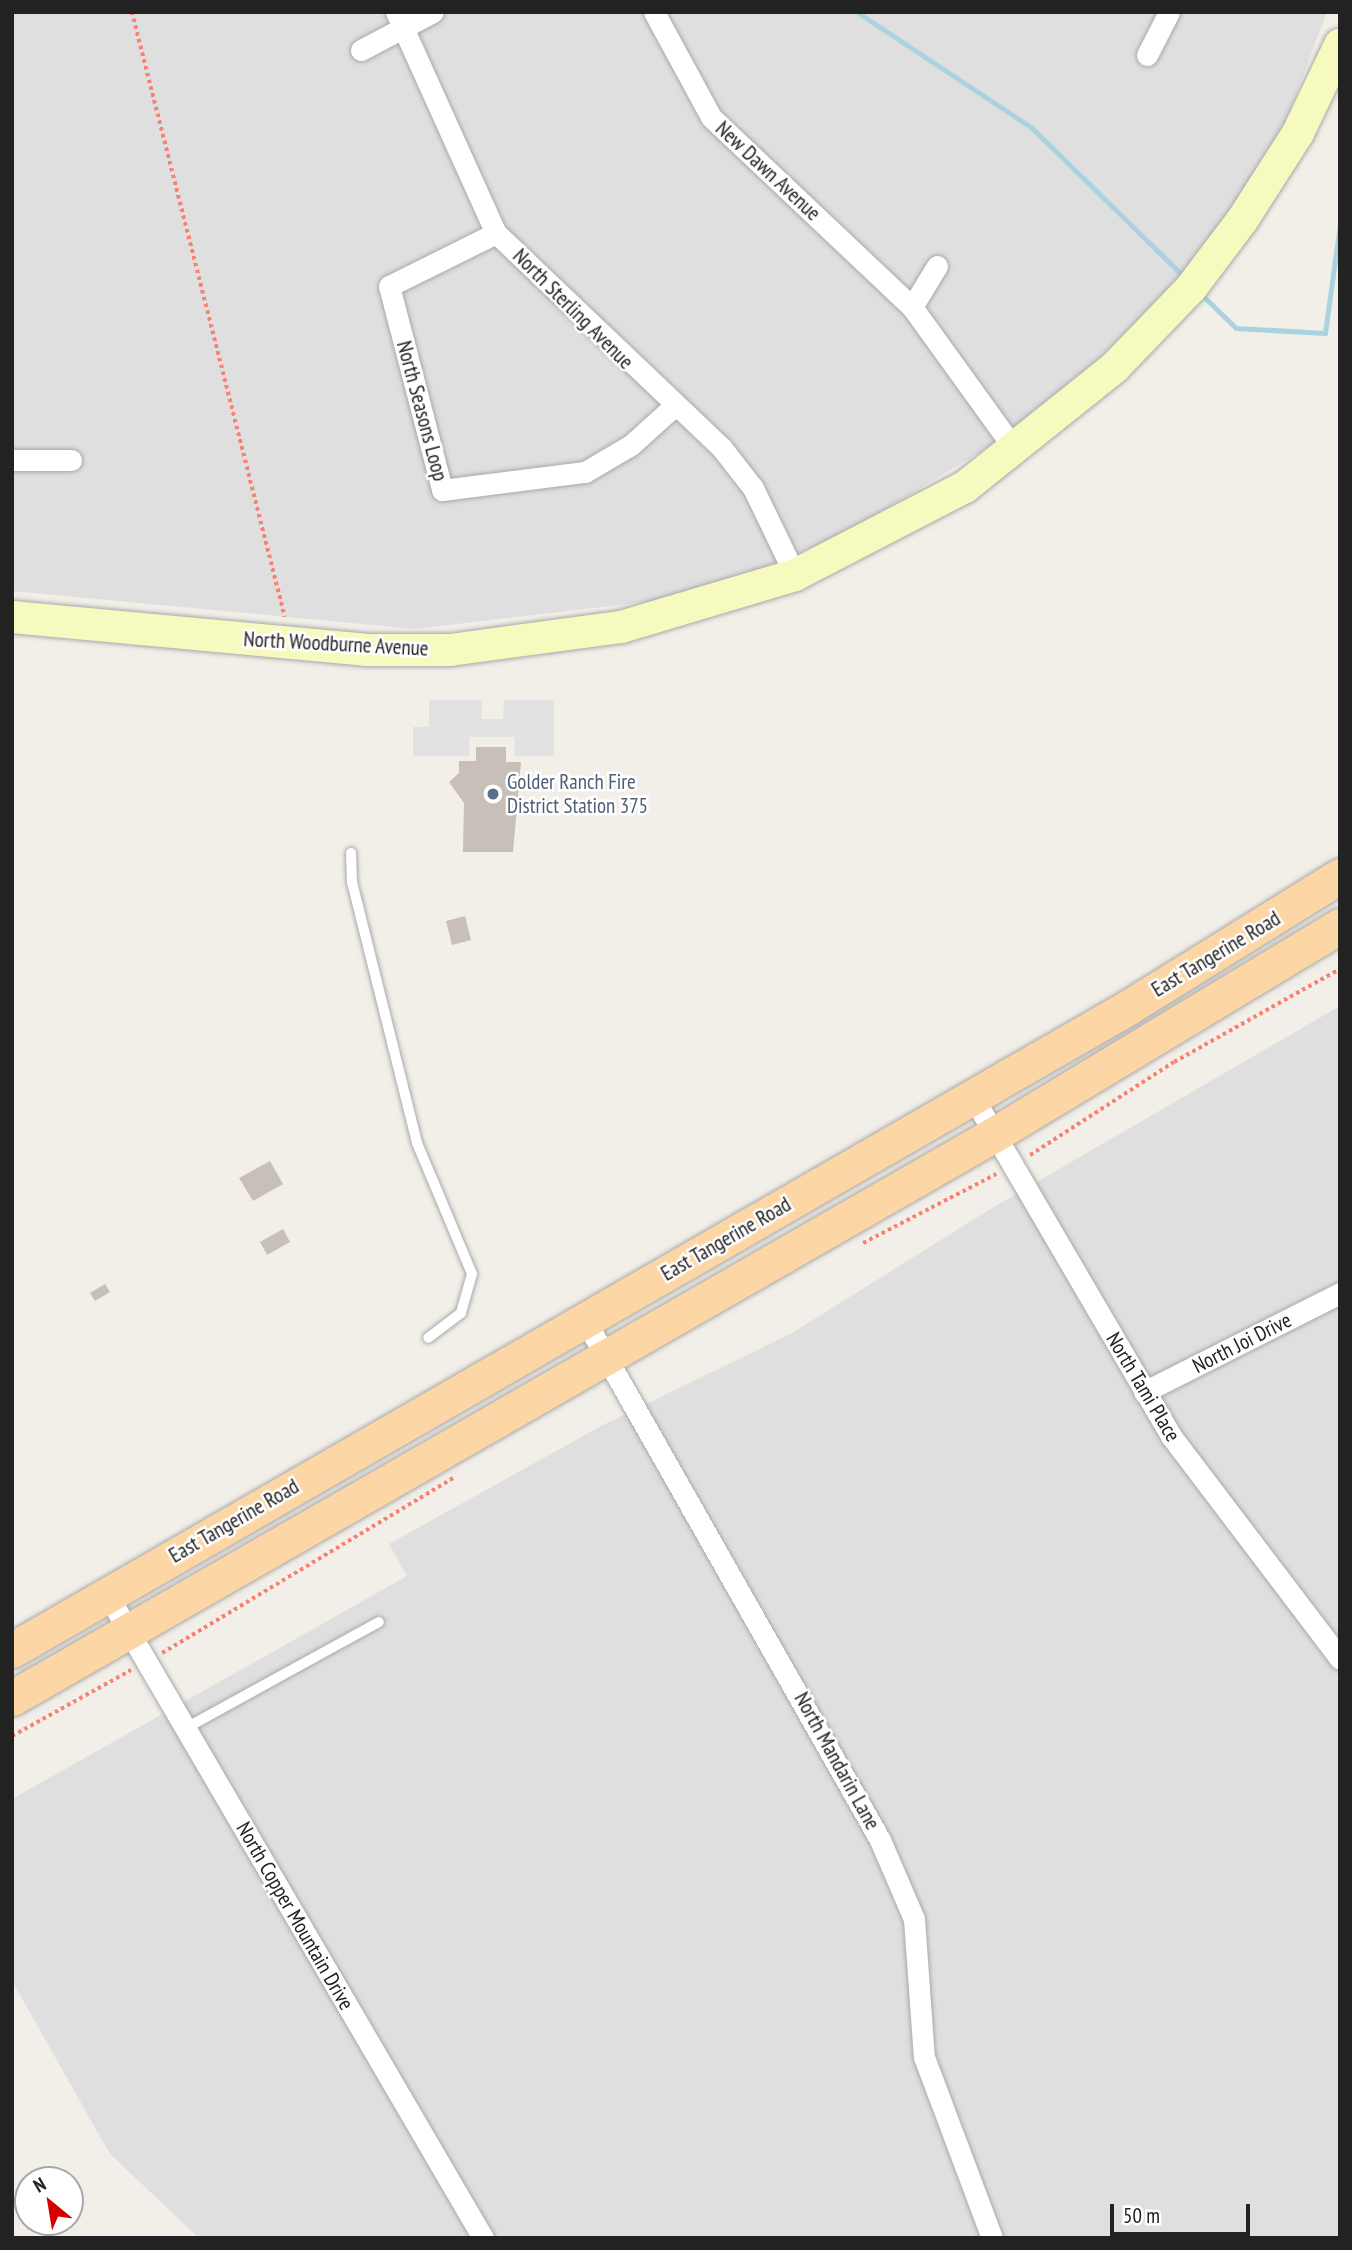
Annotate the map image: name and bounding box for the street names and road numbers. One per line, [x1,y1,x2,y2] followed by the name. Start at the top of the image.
[710,116,826,226] street label: New Dawn Avenue
[507,243,639,375] street label: North Sterling Avenue
[391,338,453,484] street label: North Seasons Loop
[242,627,430,661] street label: North Woodburne Avenue
[1147,906,1285,1002] street label: East Tangerine Road
[656,1192,796,1286] street label: East Tangerine Road
[1188,1307,1296,1379] street label: North Joi Drive
[1100,1328,1186,1446] street label: North Tami Place
[164,1474,304,1568] street label: East Tangerine Road
[789,1688,885,1834] street label: North Mandarin Lane
[231,1818,359,2014] street label: North Copper Mountain Drive

